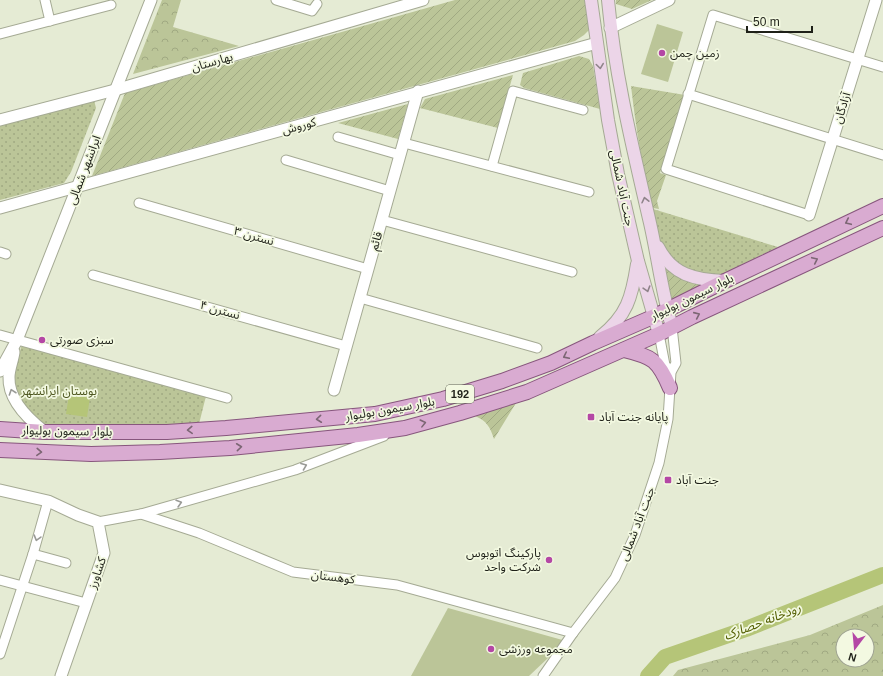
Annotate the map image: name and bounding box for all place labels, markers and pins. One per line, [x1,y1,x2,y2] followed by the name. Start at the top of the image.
[670,46,720,61] place label: زمین چمن
[657,48,667,58] marker: زمین چمن
[50,333,114,347] place label: سبزی صورتی
[37,335,47,345] marker: سبزی صورتی
[599,410,668,425] place label: پایانه جنت آباد
[586,412,596,422] marker: پایانه جنت آباد
[676,473,719,487] place label: جنت آباد
[663,475,673,485] marker: جنت آباد
[466,546,541,574] place label: پارکینگ اتوبوس شرکت واحد
[544,555,554,565] marker: پارکینگ اتوبوس شرکت واحد
[499,642,573,656] place label: مجموعه ورزشی
[486,644,496,654] marker: مجموعه ورزشی

